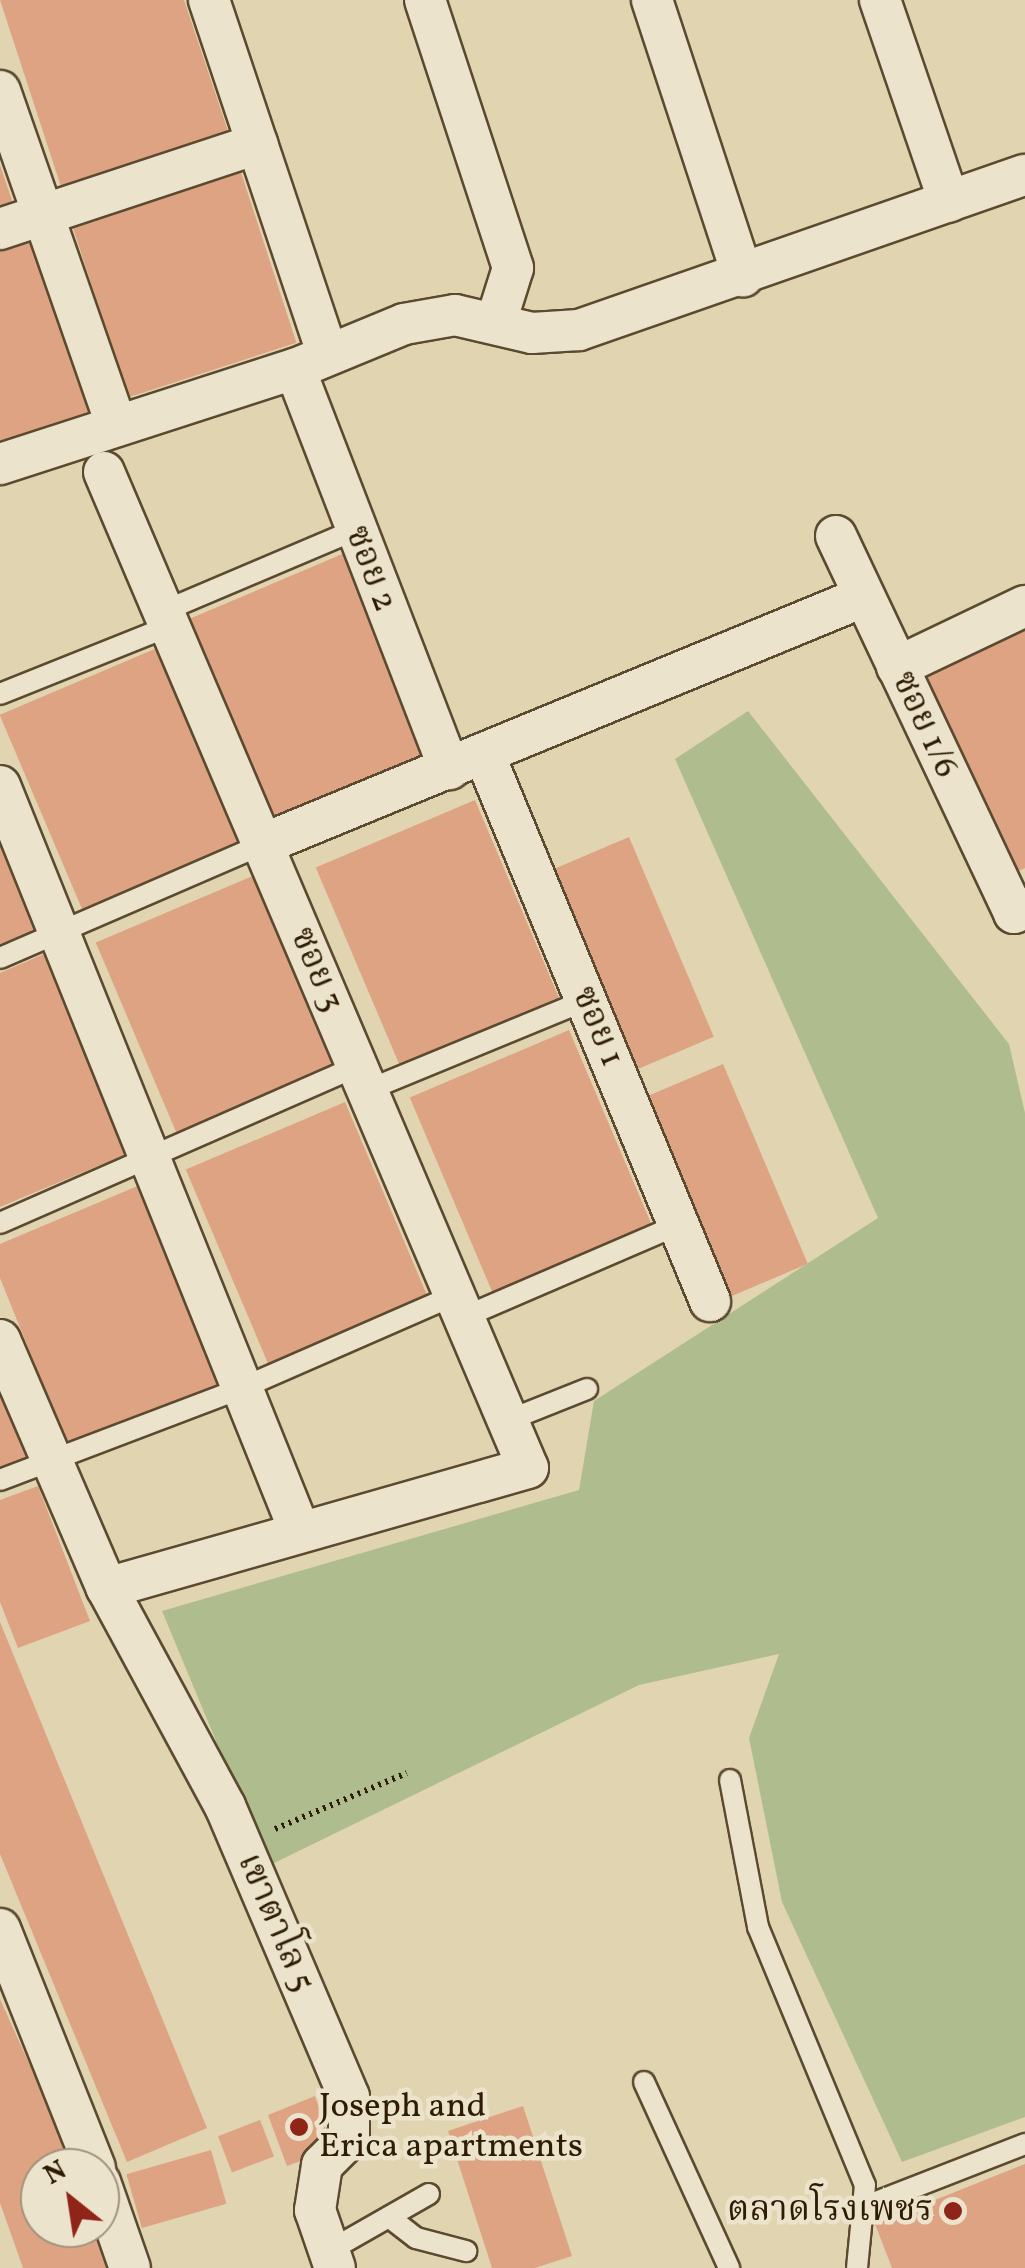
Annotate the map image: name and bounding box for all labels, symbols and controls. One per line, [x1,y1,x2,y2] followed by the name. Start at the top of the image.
[335,520,405,618] street label: ซอย 2
[881,665,967,785] street label: ซอย 1/6
[280,922,352,1018] street label: ซอย 3
[561,981,633,1073] street label: ซอย 1
[227,1847,323,1999] street label: เขาตาโล 5
[319,2086,583,2168] place label: Joseph and Erica apartments
[288,2116,310,2138] marker: Joseph and Erica apartments
[20,2148,120,2248] north arrow
[37,2151,74,2195] text: N
[727,2190,933,2232] place label: ตลาดโรงเพชร
[942,2200,964,2222] marker: ตลาดโรงเพชร

